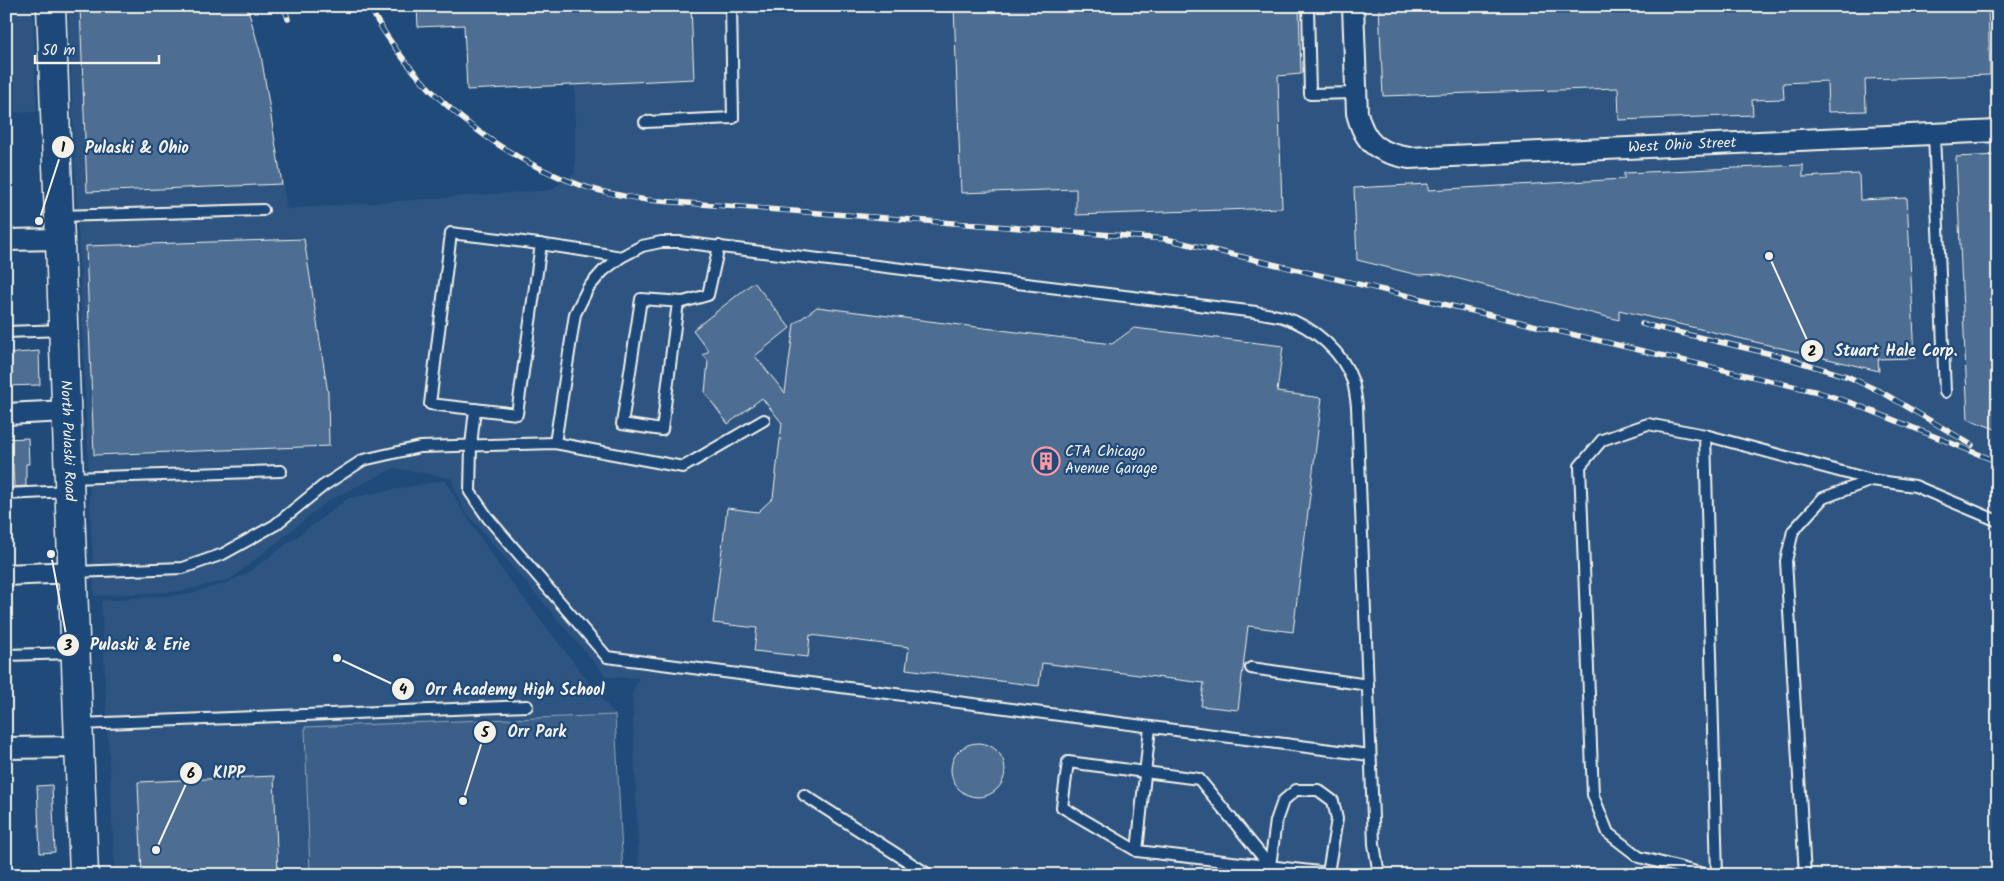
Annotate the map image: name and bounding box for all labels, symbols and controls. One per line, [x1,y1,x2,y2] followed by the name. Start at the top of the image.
[35,32,159,64] scale bar
[42,39,76,63] text: 50 m
[1627,131,1737,160] street label: West Ohio Street
[50,132,199,163] callout: Pulaski & Ohio
[61,136,66,160] text: 1
[85,136,189,161] text: Pulaski & Ohio
[1799,335,1967,366] callout: Stuart Hale Corp.
[1834,339,1958,364] text: Stuart Hale Corp.
[1808,340,1817,364] text: 2
[53,380,82,502] street label: North Pulaski Road
[1065,440,1158,481] place label: CTA Chicago Avenue Garage
[1031,446,1061,476] building icon: CTA Chicago Avenue Garage
[55,629,200,660] callout: Pulaski & Erie
[90,633,190,658] text: Pulaski & Erie
[63,634,72,658] text: 3
[390,673,615,704] callout: Orr Academy High School
[399,678,407,702] text: 4
[425,678,606,703] text: Orr Academy High School
[473,716,576,747] callout: Orr Park
[508,720,567,745] text: Orr Park
[480,721,490,745] text: 5
[178,757,255,788] callout: KIPP
[213,761,246,786] text: KIPP
[187,762,195,786] text: 6

